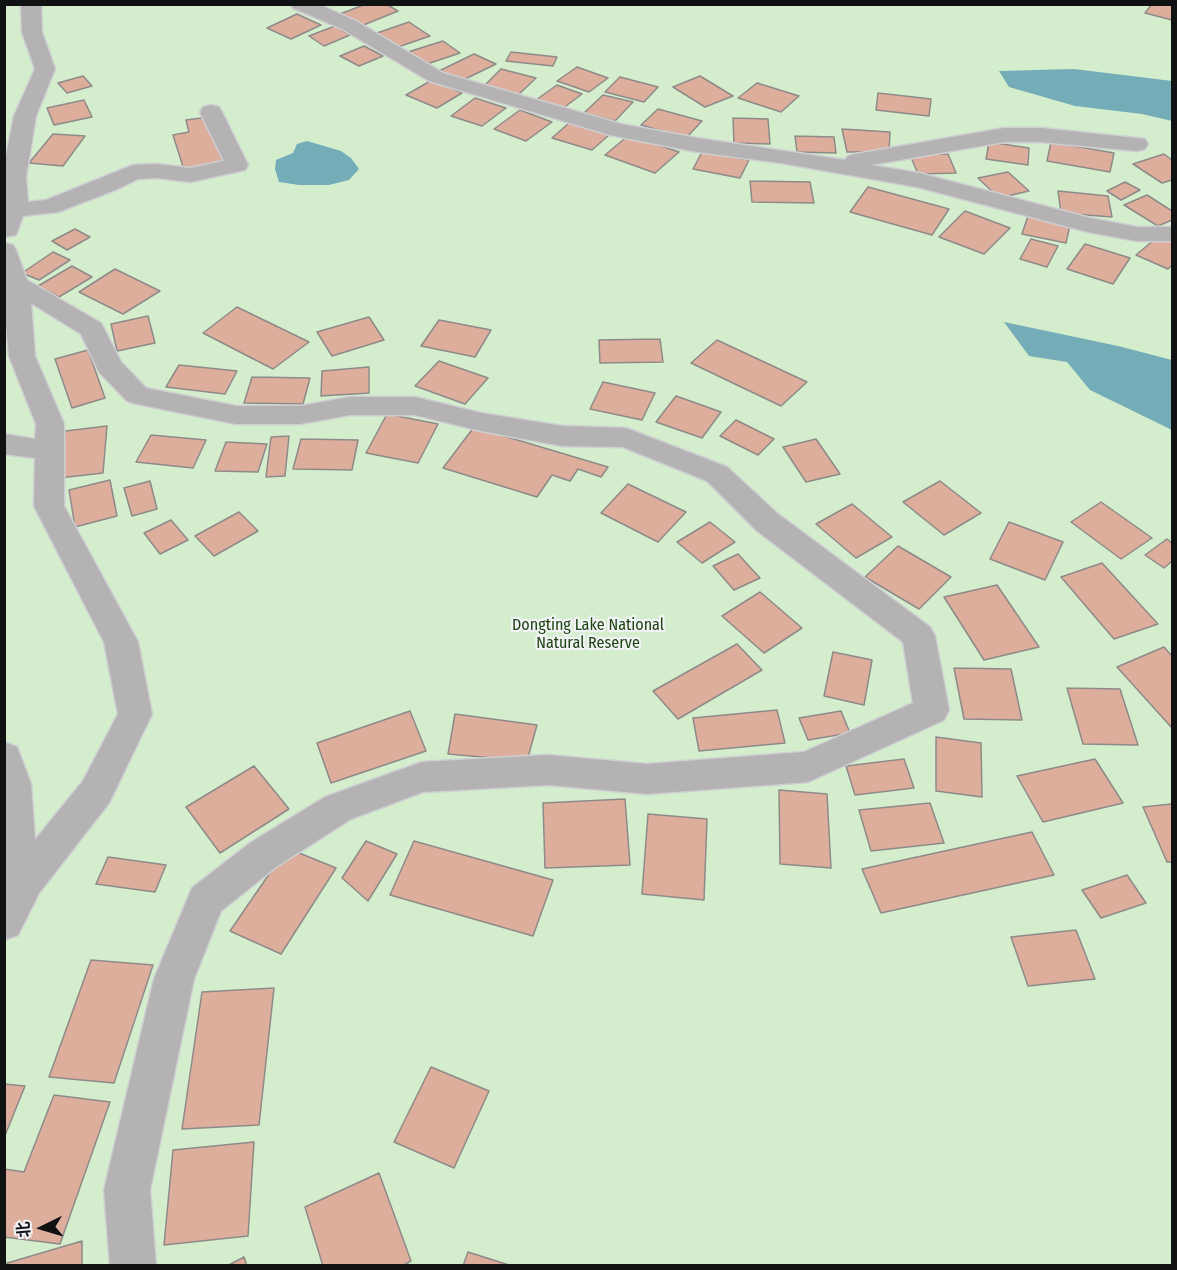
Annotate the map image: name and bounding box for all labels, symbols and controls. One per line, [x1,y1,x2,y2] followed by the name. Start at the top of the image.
[512,616,664,654] park label: Dongting Lake National Natural Reserve
[12,1198,72,1258] north arrow
[13,1221,34,1238] text: 北

